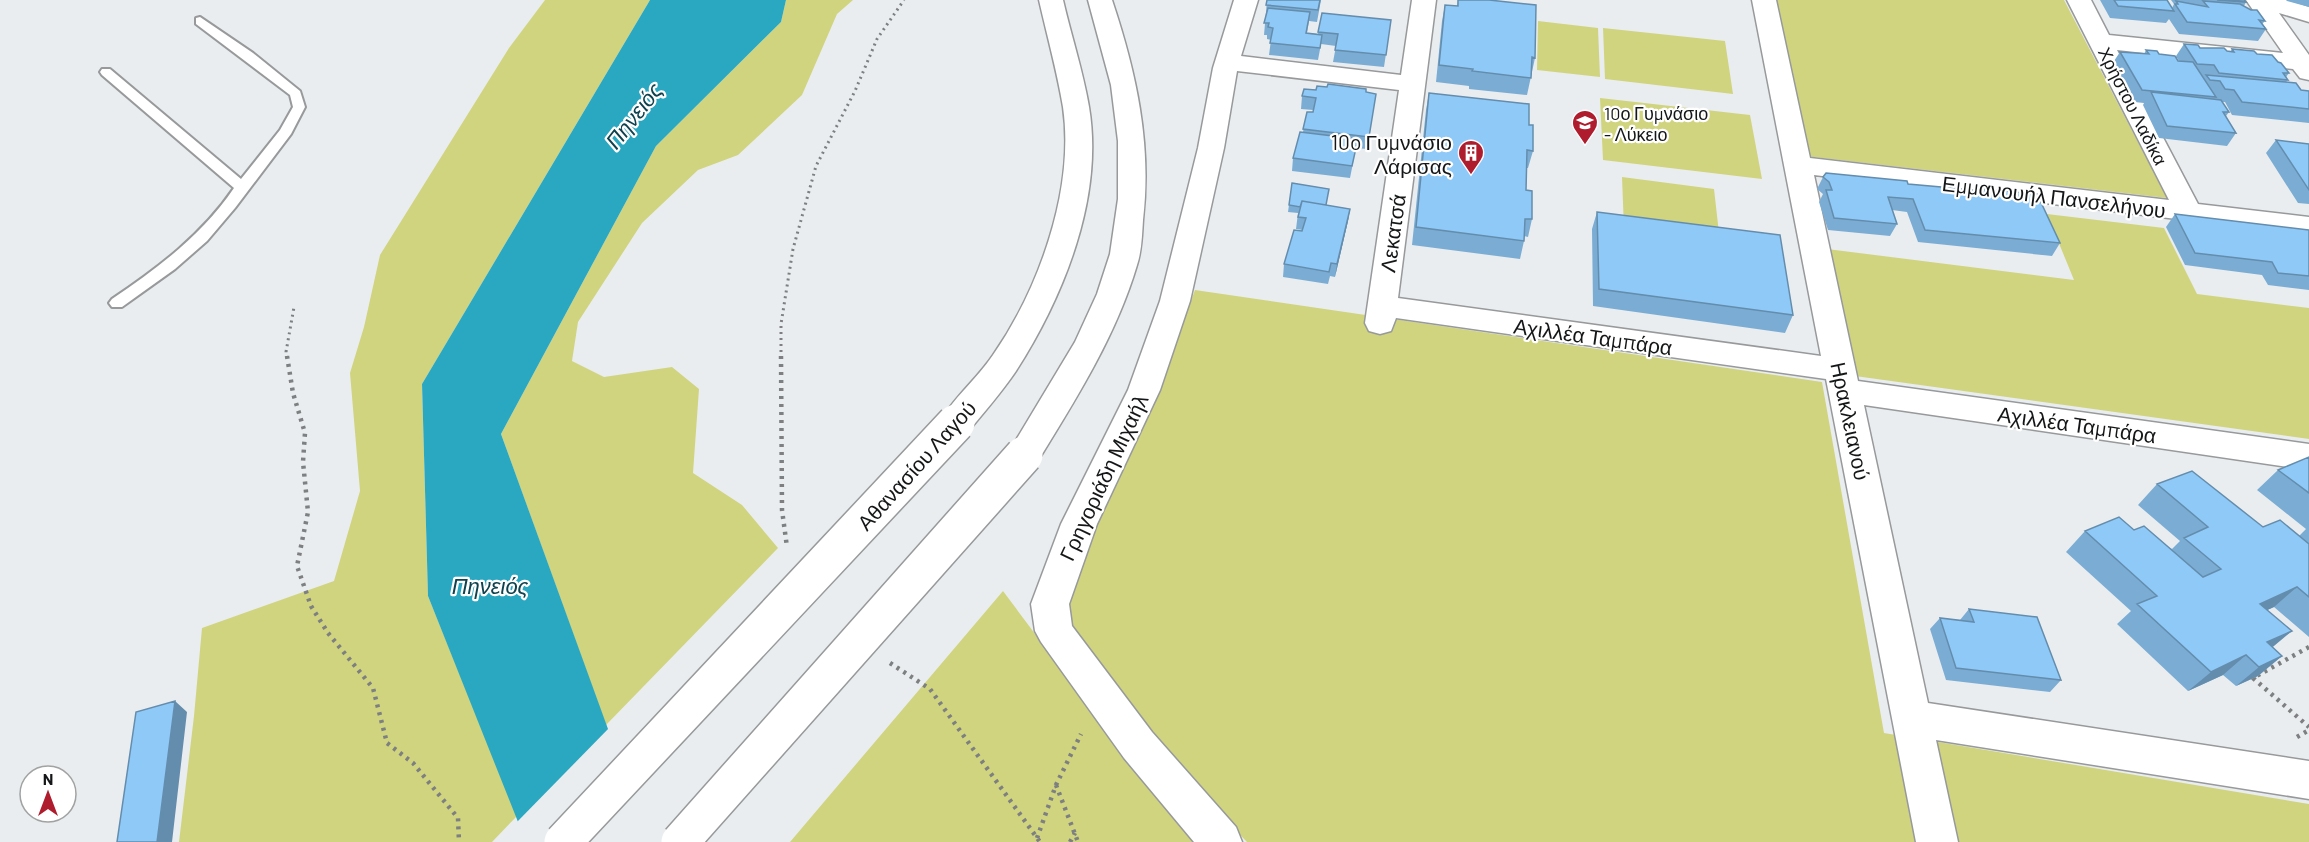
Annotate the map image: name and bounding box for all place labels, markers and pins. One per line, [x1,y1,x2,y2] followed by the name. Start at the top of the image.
[1604,102,1708,145] place label: 10ο Γυμνάσιο - Λύκειο
[1570,108,1600,146] school or university icon: 10ο Γυμνάσιο - Λύκειο
[1331,129,1452,178] place label: 10o Γυμνάσιο Λάρισας
[1456,138,1486,176] building icon: 10o Γυμνάσιο Λάρισας

